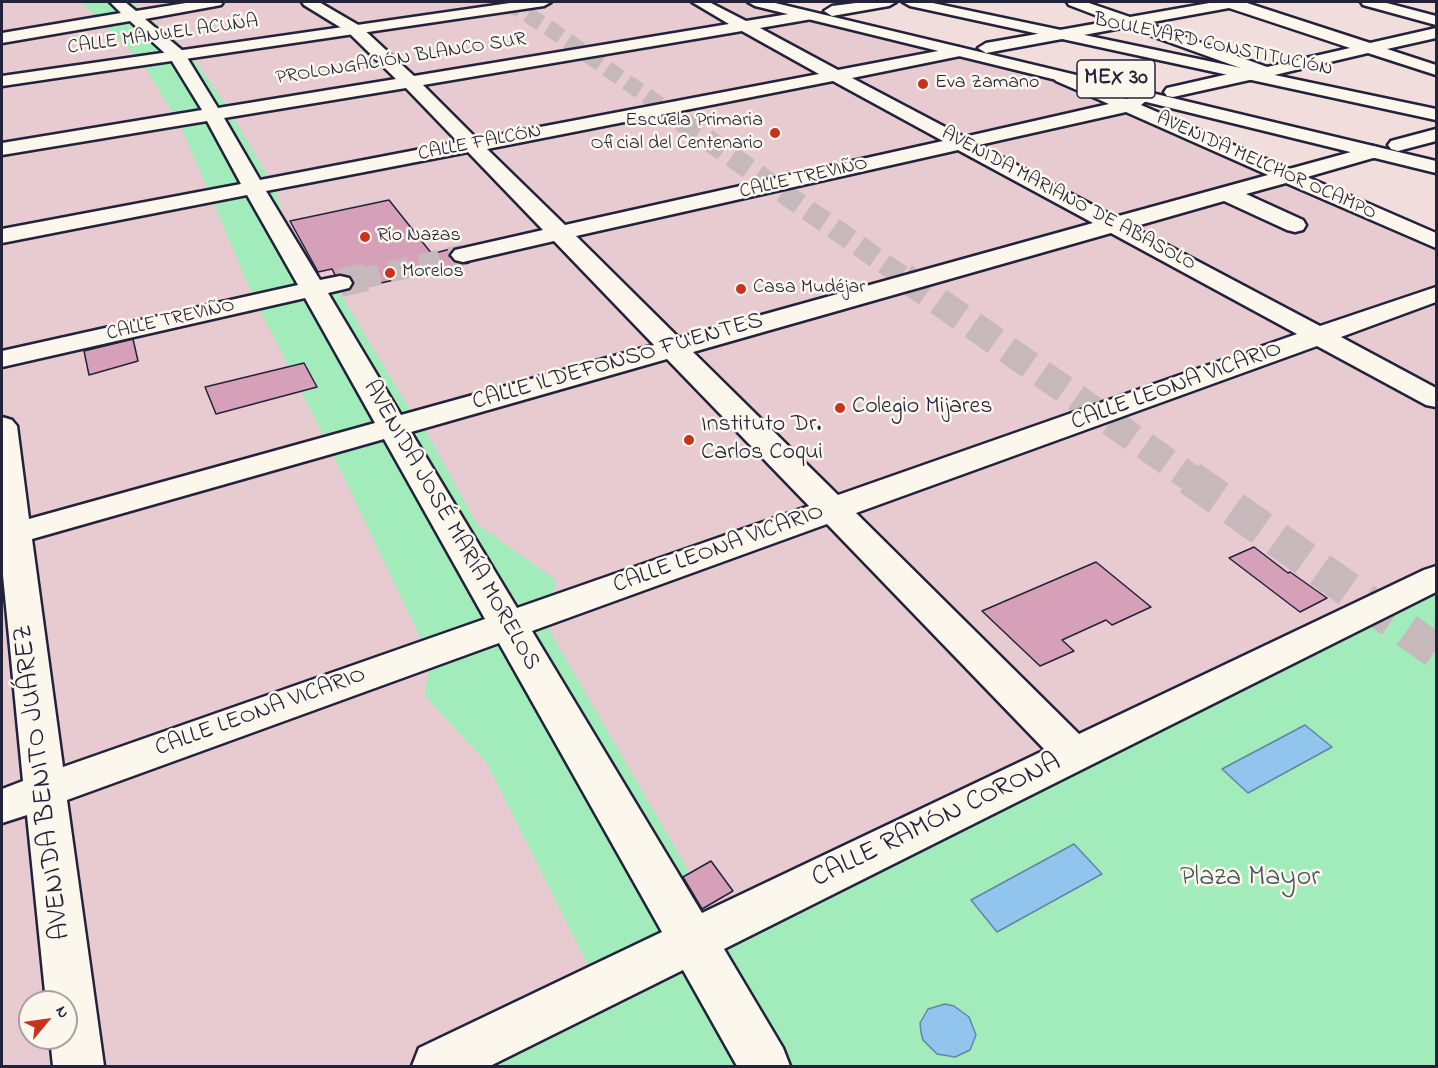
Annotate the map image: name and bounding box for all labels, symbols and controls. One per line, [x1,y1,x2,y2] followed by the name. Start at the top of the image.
[1091,9,1335,83] street label: BOULEVARD CONSTITUCIÓN
[66,11,260,61] street label: CALLE MANUEL ACUÑA
[274,28,528,92] street label: PROLONGACIÓN BLANCO SUR
[1077,60,1155,98] road number: MEX 30
[935,72,1039,96] place label: Eva Zamano
[916,77,930,91] marker: Eva Zamano
[1152,108,1380,226] street label: AVENIDA MELCHOR OCAMPO
[590,110,763,157] place label: Escuela Primaria Oficial del Centenario
[416,120,544,168] street label: CALLE FALCÓN
[937,123,1199,277] street label: AVENIDA MARIANO DE ABASOLO
[768,126,782,140] marker: Escuela Primaria Oficial del Centenario
[738,153,870,205] street label: CALLE TREVIÑO
[377,225,461,249] place label: Río Nazas
[358,230,372,244] marker: Río Nazas
[402,261,464,285] place label: Morelos
[383,266,397,280] marker: Morelos
[753,277,865,301] place label: Casa Mudéjar
[734,282,748,296] marker: Casa Mudéjar
[105,295,237,347] street label: CALLE TREVIÑO
[469,308,767,418] street label: CALLE ILDEFONSO FUENTES
[1068,336,1286,438] street label: CALLE LEONA VICARIO
[355,376,545,676] street label: AVENIDA JOSÉ MARÍA MORELOS
[852,394,992,422] place label: Colegio Mijares
[833,401,847,415] marker: Colegio Mijares
[701,412,823,468] place label: Instituto Dr. Carlos Coqui
[682,433,696,447] marker: Instituto Dr. Carlos Coqui
[610,499,828,601] street label: CALLE LEONA VICARIO
[8,622,80,942] street label: AVENIDA BENITO JUÁREZ
[152,662,370,764] street label: CALLE LEONA VICARIO
[807,747,1067,897] street label: CALLE RAMÓN CORONA
[1180,862,1320,896] park label: Plaza Mayor
[18,990,78,1050] north arrow
[49,1002,75,1023] text: N

